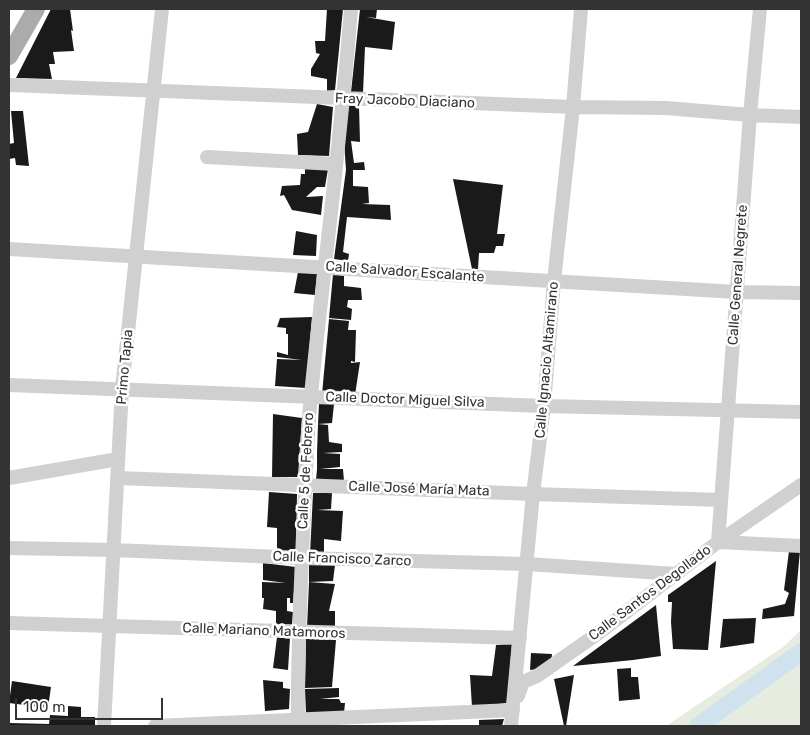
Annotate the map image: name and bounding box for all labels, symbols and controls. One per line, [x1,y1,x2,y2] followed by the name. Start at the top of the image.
[335,90,475,112] street label: Fray Jacobo Diaciano
[725,204,751,346] street label: Calle General Negrete
[325,258,485,286] street label: Calle Salvador Escalante
[532,281,562,439] street label: Calle Ignacio Altamirano
[113,329,137,405] street label: Primo Tapia
[325,389,485,411] street label: Calle Doctor Miguel Silva
[295,412,317,530] street label: Calle 5 de Febrero
[348,478,490,500] street label: Calle José María Mata
[586,542,714,644] street label: Calle Santos Degollado
[272,548,412,570] street label: Calle Francisco Zarco
[182,620,346,642] street label: Calle Mariano Matamoros
[18,688,165,720] scale bar
[23,698,65,716] text: 100 m

